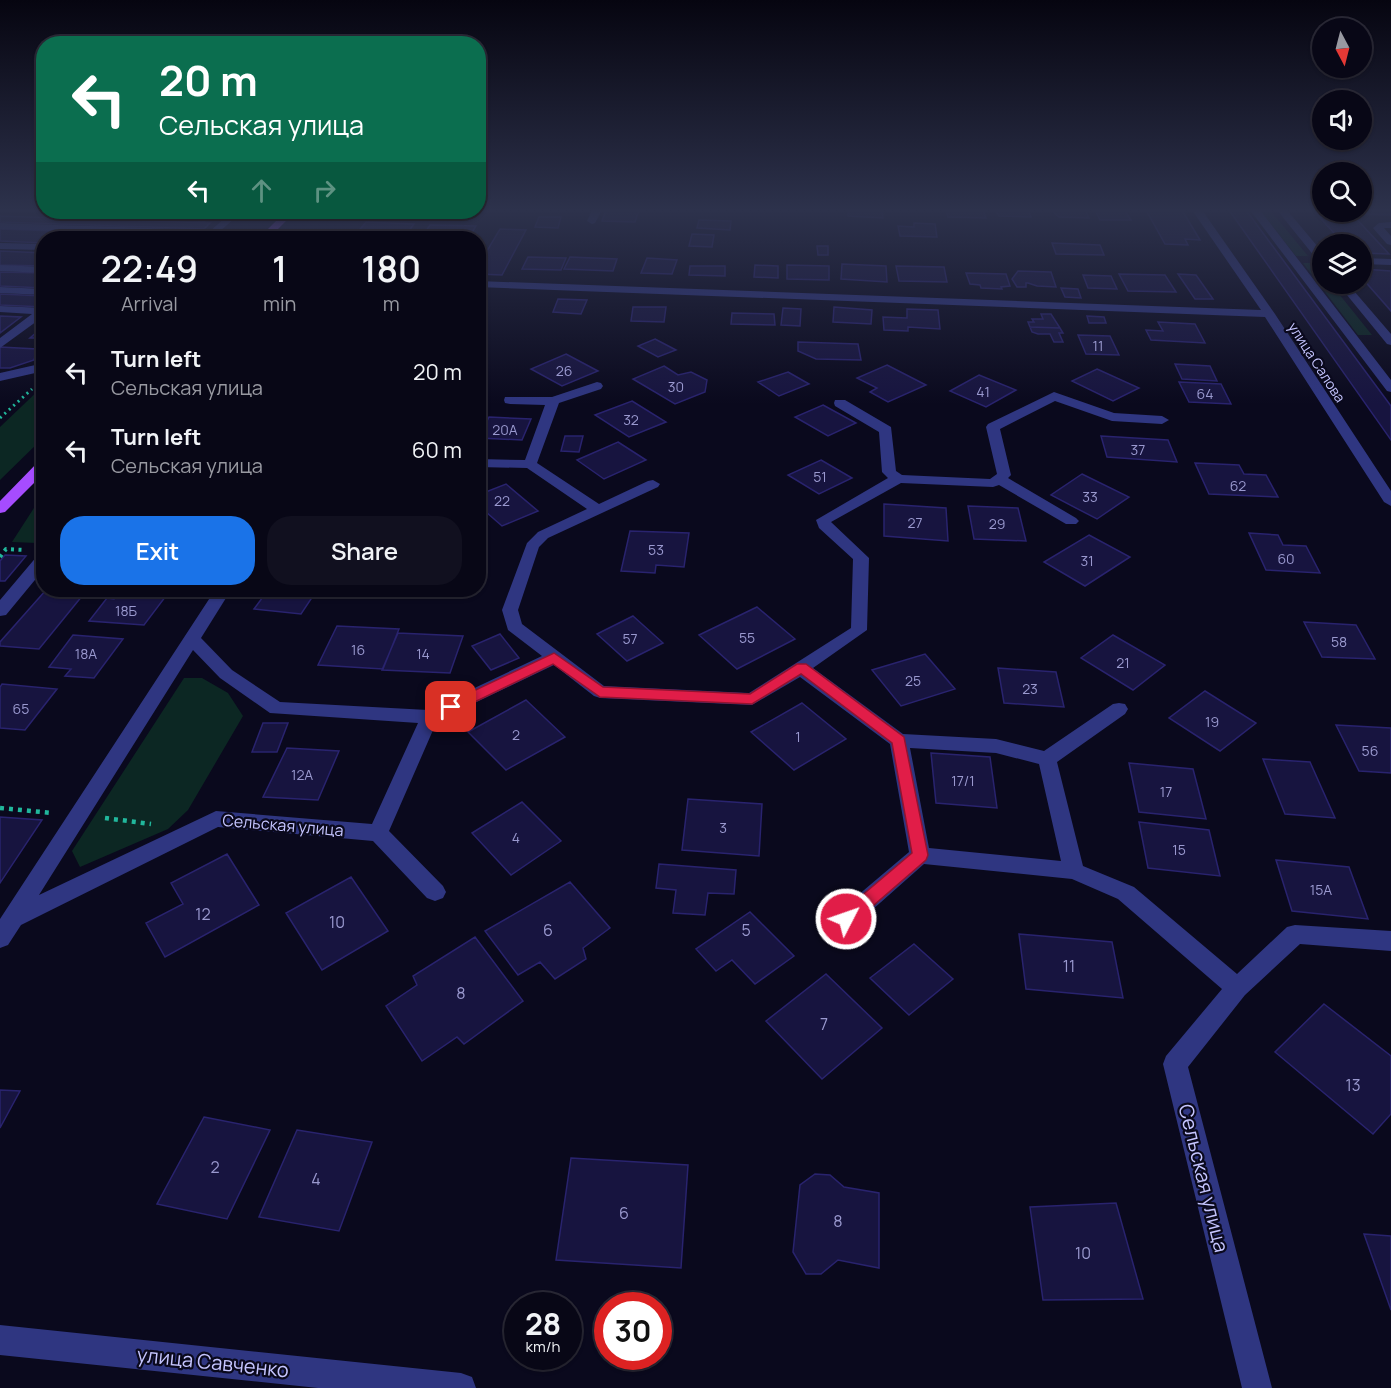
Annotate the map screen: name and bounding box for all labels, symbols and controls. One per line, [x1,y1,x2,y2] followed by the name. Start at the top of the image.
[1312,18,1372,78] north arrow
[1312,18,1372,294] map controls
[159,51,258,109] text: 20 m
[60,60,138,138] icon: left
[1312,90,1372,150] button: sound
[159,106,364,143] text: Сельская улица
[1312,162,1372,222] button: search
[182,174,215,207] icon: left
[245,174,278,207] icon: ahead
[308,174,341,207] icon: right
[1312,234,1372,294] button: layers
[101,244,198,293] text: 22:49
[272,244,287,293] text: 1
[361,244,421,293] text: 180
[121,290,178,317] text: Arrival
[263,290,296,317] text: min
[383,290,400,317] text: m
[1284,318,1350,406] street label: улица Салова
[1093,336,1103,355] house number: 11
[111,344,201,374] text: Turn left
[60,356,93,389] icon: left
[413,357,462,387] text: 20 m
[556,361,572,380] house number: 26
[111,374,263,401] text: Сельская улица
[668,377,684,396] house number: 30
[976,382,990,401] house number: 41
[1197,384,1213,403] house number: 64
[623,410,639,429] house number: 32
[492,420,518,439] house number: 20А
[111,422,201,452] text: Turn left
[60,434,93,467] icon: left
[412,435,462,465] text: 60 m
[1131,440,1145,459] house number: 37
[111,452,263,479] text: Сельская улица
[813,467,827,486] house number: 51
[1230,476,1246,495] house number: 62
[1082,487,1098,506] house number: 33
[494,491,510,510] house number: 22
[907,513,923,532] house number: 27
[989,514,1005,533] house number: 29
[60,516,255,585] button: Exit
[267,516,462,585] button: Share
[648,540,664,559] house number: 53
[1277,549,1295,568] house number: 60
[1080,551,1094,570] house number: 31
[115,601,138,620] house number: 18Б
[739,628,755,647] house number: 55
[622,629,638,648] house number: 57
[1331,632,1347,651] house number: 58
[351,640,365,659] house number: 16
[75,644,97,663] house number: 18А
[416,644,430,663] house number: 14
[1116,653,1130,672] house number: 21
[905,671,921,690] house number: 25
[1022,679,1038,698] house number: 23
[425,681,476,732] pin
[434,690,467,723] icon: arrive
[13,699,29,718] house number: 65
[1205,712,1219,731] house number: 19
[512,725,520,744] house number: 2
[795,727,801,746] house number: 1
[1362,741,1378,760] house number: 56
[291,765,313,784] house number: 12А
[951,771,975,790] house number: 17/1
[1160,782,1172,801] house number: 17
[222,809,344,841] street label: Сельская улица
[719,818,727,837] house number: 3
[512,828,520,847] house number: 4
[1172,840,1186,859] house number: 15
[1310,880,1332,899] house number: 15А
[814,887,878,951] position arrow
[195,903,211,925] house number: 12
[329,911,345,933] house number: 10
[543,919,553,941] house number: 6
[741,919,751,941] house number: 5
[1063,955,1075,977] house number: 11
[456,982,466,1004] house number: 8
[820,1013,828,1035] house number: 7
[1345,1074,1361,1096] house number: 13
[1173,1101,1235,1255] street label: Сельская улица
[210,1156,220,1178] house number: 2
[311,1168,321,1190] house number: 4
[619,1202,629,1224] house number: 6
[833,1210,843,1232] house number: 8
[1075,1242,1091,1264] house number: 10
[594,1292,672,1370] speed limit sign: 30
[525,1303,561,1344] text: 28
[526,1336,560,1357] text: km/h
[136,1341,290,1383] street label: улица Савченко

